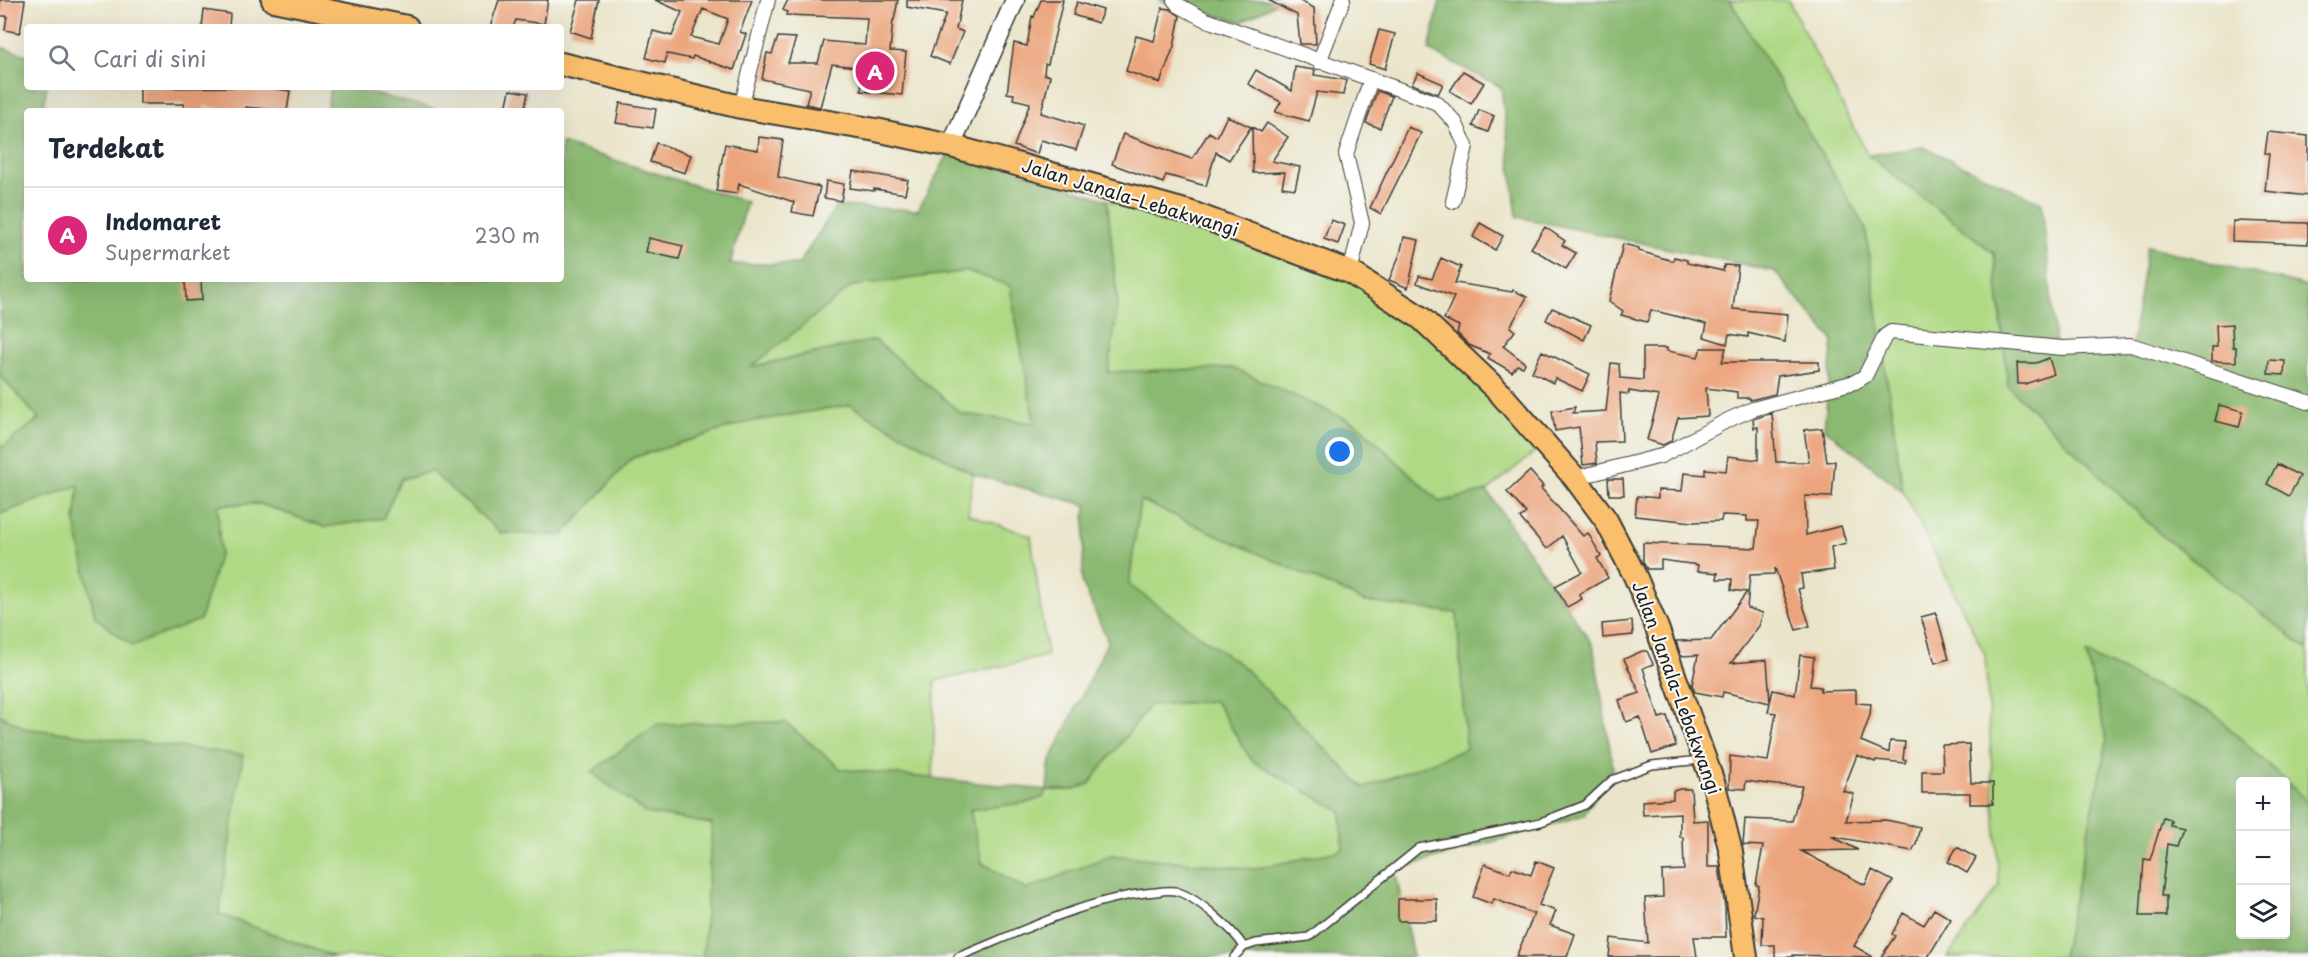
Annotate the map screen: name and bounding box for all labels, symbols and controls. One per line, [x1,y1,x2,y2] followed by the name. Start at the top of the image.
[24,24,564,90] search box
[45,41,78,74] icon: search
[93,41,206,74] text: Cari di sini
[856,48,894,94] pin: A
[48,128,165,167] text: Terdekat
[1019,151,1242,242] street label: Jalan Janala–Lebakwangi
[105,204,221,237] text: Indomaret
[60,220,75,250] text: A
[475,220,540,250] text: 230 m
[105,237,231,267] text: Supermarket
[1325,437,1354,466] your location
[1626,577,1729,798] street label: Jalan Janala–Lebakwangi
[2236,777,2290,939] map controls
[2236,777,2290,831] button: +
[2236,831,2290,885] button: −
[2236,885,2290,939] button: layers

